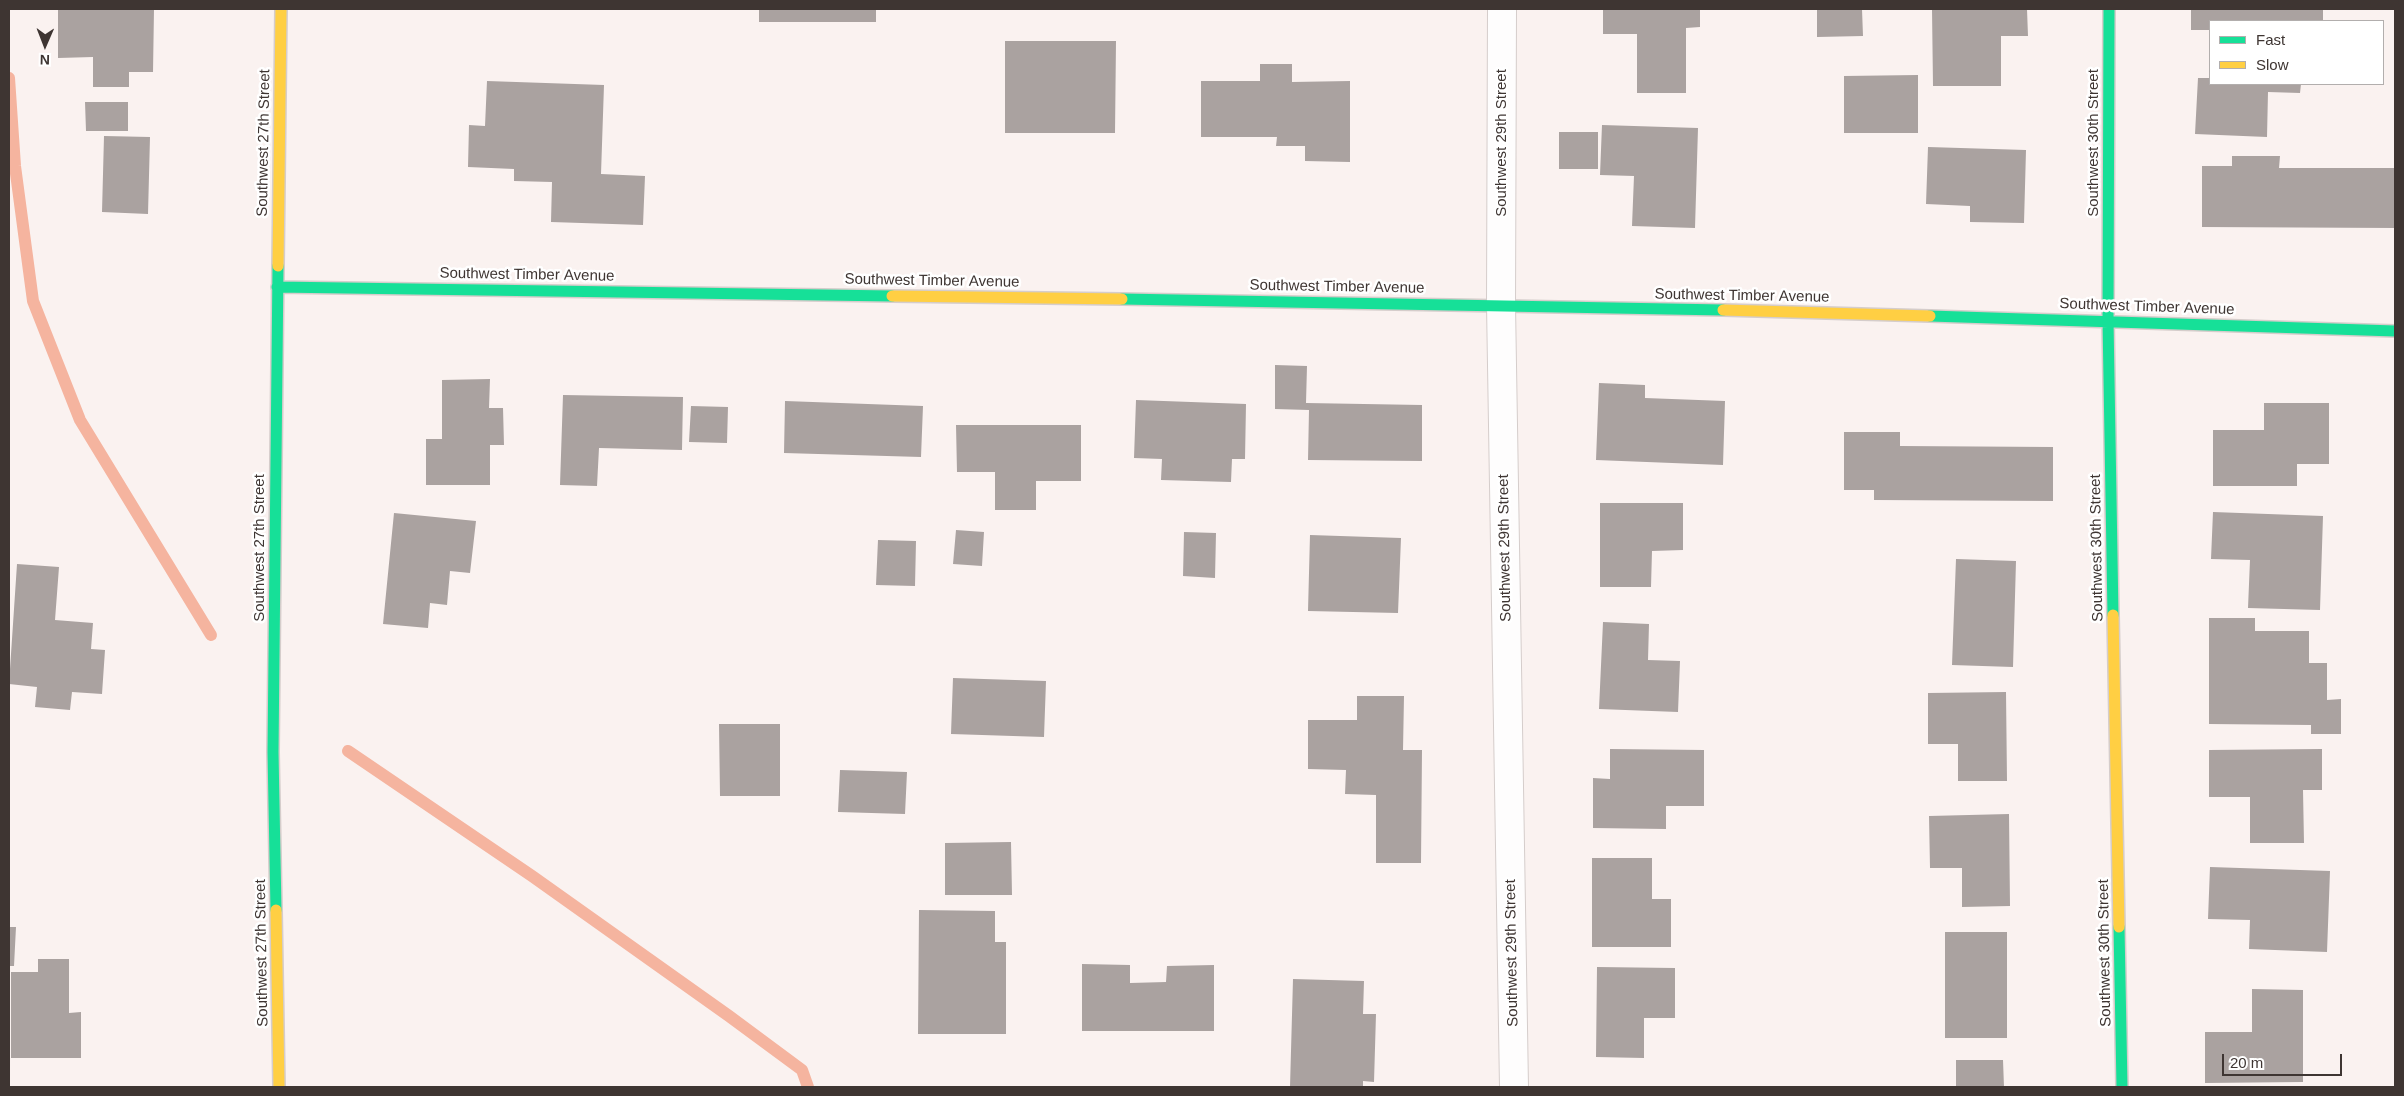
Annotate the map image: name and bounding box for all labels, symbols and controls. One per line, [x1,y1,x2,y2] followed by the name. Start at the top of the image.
[20,20,70,70] north arrow
[2209,20,2384,85] legend
[2256,31,2285,48] text: Fast
[40,52,50,68] text: N
[2256,56,2289,73] text: Slow
[254,69,274,217] street label: Southwest 27th Street
[1493,69,1511,217] street label: Southwest 29th Street
[2085,69,2103,217] street label: Southwest 30th Street
[439,264,615,286] street label: Southwest Timber Avenue
[844,270,1020,292] street label: Southwest Timber Avenue
[1249,276,1425,298] street label: Southwest Timber Avenue
[1654,285,1830,307] street label: Southwest Timber Avenue
[2059,295,2235,319] street label: Southwest Timber Avenue
[251,474,269,622] street label: Southwest 27th Street
[1495,474,1515,622] street label: Southwest 29th Street
[2087,474,2107,622] street label: Southwest 30th Street
[252,879,272,1027] street label: Southwest 27th Street
[1502,879,1522,1027] street label: Southwest 29th Street
[2095,879,2115,1027] street label: Southwest 30th Street
[2224,1044,2344,1076] scale bar
[2230,1054,2263,1071] text: 20 m

